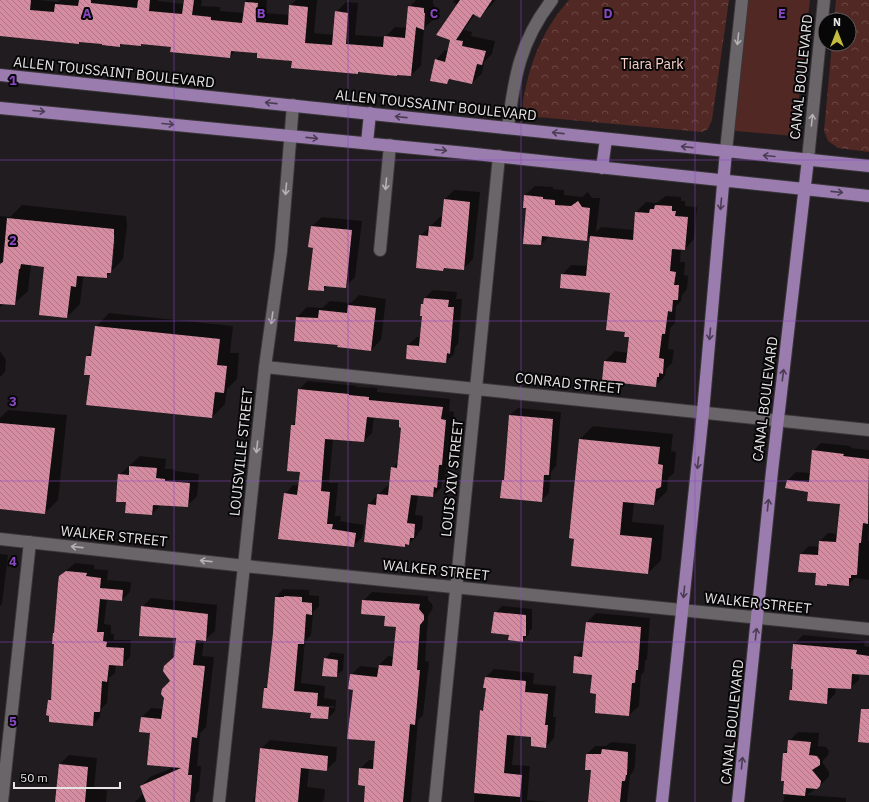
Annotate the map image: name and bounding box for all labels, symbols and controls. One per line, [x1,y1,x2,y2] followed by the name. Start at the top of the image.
[83,5,92,22] text: A
[257,5,266,22] text: B
[430,5,439,22] text: C
[603,5,613,22] text: D
[778,5,786,22] text: E
[817,12,857,52] north arrow
[785,14,817,140] street label: CANAL BOULEVARD
[833,15,841,29] text: N
[734,32,741,45] one-way arrow
[12,52,216,92] street label: ALLEN TOUSSAINT BOULEVARD
[620,55,684,73] park label: Tiara Park
[9,72,17,89] text: 1
[334,85,538,125] street label: ALLEN TOUSSAINT BOULEVARD
[265,99,278,107] one-way arrow
[32,108,45,115] one-way arrow
[395,113,408,120] one-way arrow
[808,114,816,127] one-way arrow
[161,120,174,127] one-way arrow
[552,130,565,137] one-way arrow
[305,134,318,141] one-way arrow
[681,143,694,151] one-way arrow
[434,147,447,154] one-way arrow
[763,152,776,159] one-way arrow
[382,177,390,190] one-way arrow
[282,182,289,195] one-way arrow
[830,189,843,196] one-way arrow
[717,197,725,210] one-way arrow
[9,232,17,249] text: 2
[268,311,276,324] one-way arrow
[706,327,714,340] one-way arrow
[748,336,782,462] street label: CANAL BOULEVARD
[514,368,624,398] street label: CONRAD STREET
[779,369,786,382] one-way arrow
[225,387,257,517] street label: LOUISVILLE STREET
[9,393,17,410] text: 3
[437,418,467,538] street label: LOUIS XIV STREET
[253,440,261,453] one-way arrow
[694,456,701,469] one-way arrow
[765,498,772,511] one-way arrow
[60,521,168,551] street label: WALKER STREET
[71,543,84,551] one-way arrow
[9,553,17,570] text: 4
[382,555,490,585] street label: WALKER STREET
[200,558,213,565] one-way arrow
[680,585,688,598] one-way arrow
[704,588,812,618] street label: WALKER STREET
[752,628,759,641] one-way arrow
[716,659,748,785] street label: CANAL BOULEVARD
[9,713,17,730] text: 5
[739,757,746,770] one-way arrow
[14,764,120,790] scale bar
[20,770,48,785] text: 50 m

